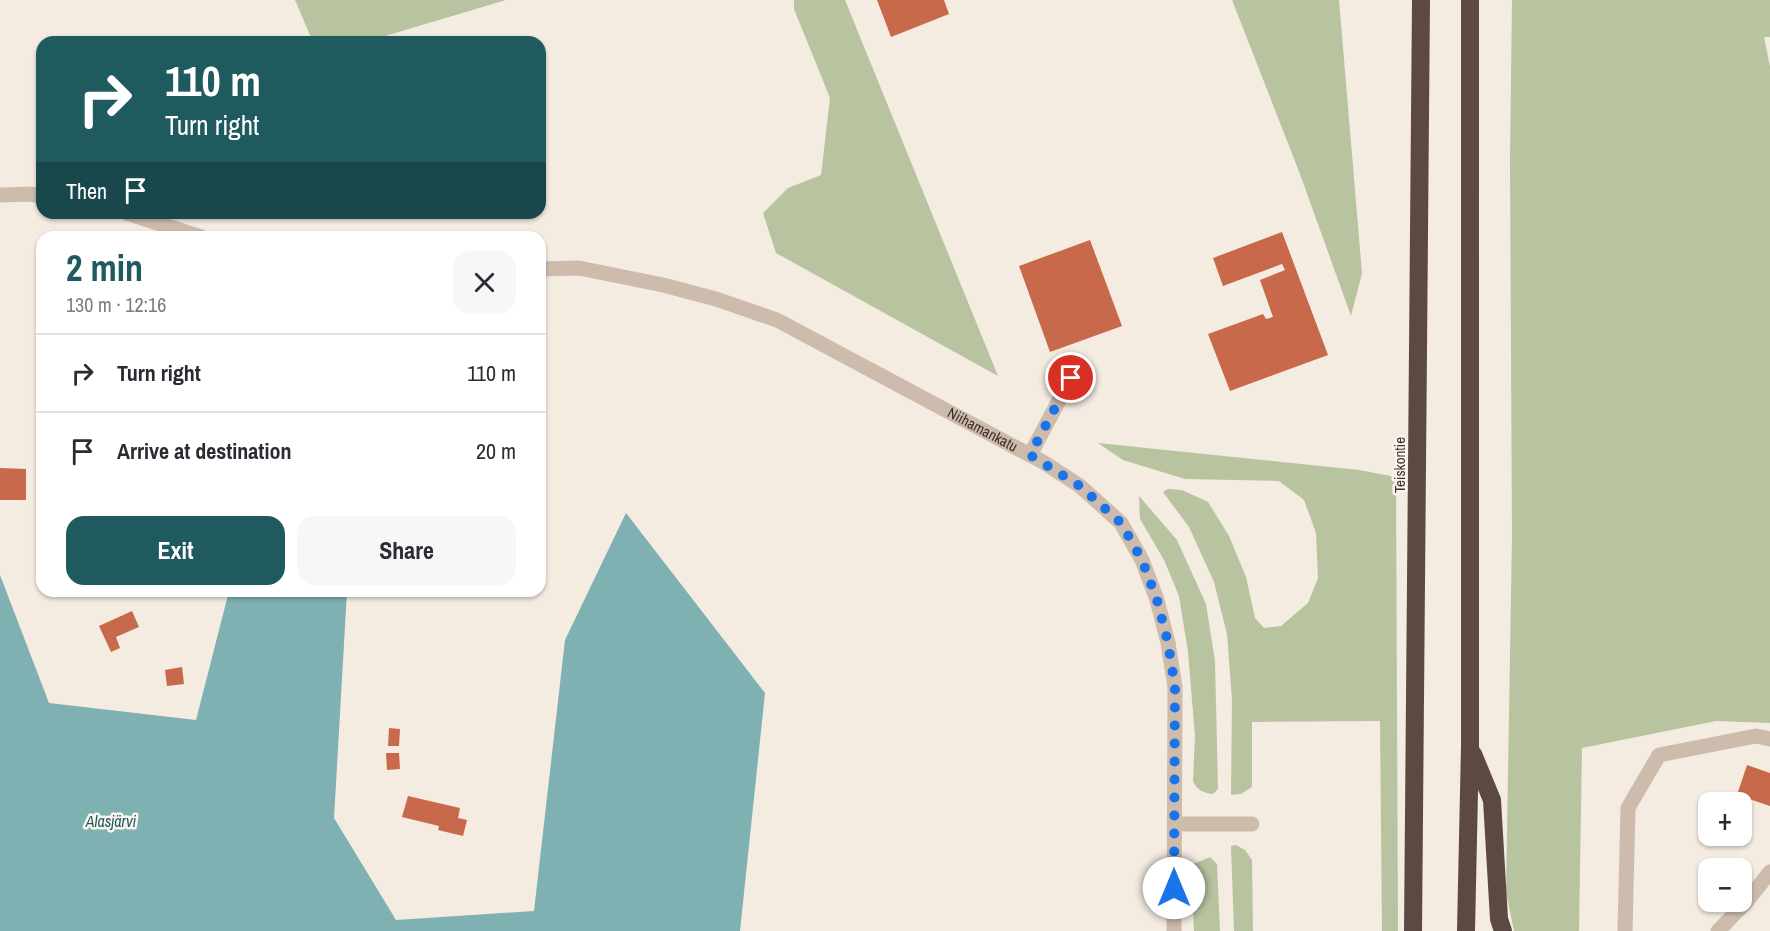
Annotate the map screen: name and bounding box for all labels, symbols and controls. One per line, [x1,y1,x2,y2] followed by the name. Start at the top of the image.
[165,53,261,109] text: 110 m
[66,60,144,138] icon: right
[165,107,259,143] text: Turn right
[119,174,152,207] icon: arrive
[66,176,107,206] text: Then
[66,244,143,292] text: 2 min
[453,251,516,314] button: close
[66,291,166,318] text: 130 m · 12:16
[1045,352,1096,403] pin
[66,357,99,390] icon: right
[117,358,201,388] text: Turn right
[467,358,516,388] text: 110 m
[1054,361,1087,394] icon: arrive
[944,402,1021,457] street label: Niihamankatu
[66,435,99,468] icon: arrive
[117,436,291,466] text: Arrive at destination
[476,436,516,466] text: 20 m
[1389,437,1410,493] street label: Teiskontie
[66,516,285,585] button: Exit
[297,516,516,585] button: Share
[1698,792,1752,912] map controls
[1698,792,1752,846] button: +
[85,810,136,832] water label: Alasjärvi
[1142,856,1206,920] position arrow
[1698,858,1752,912] button: −

